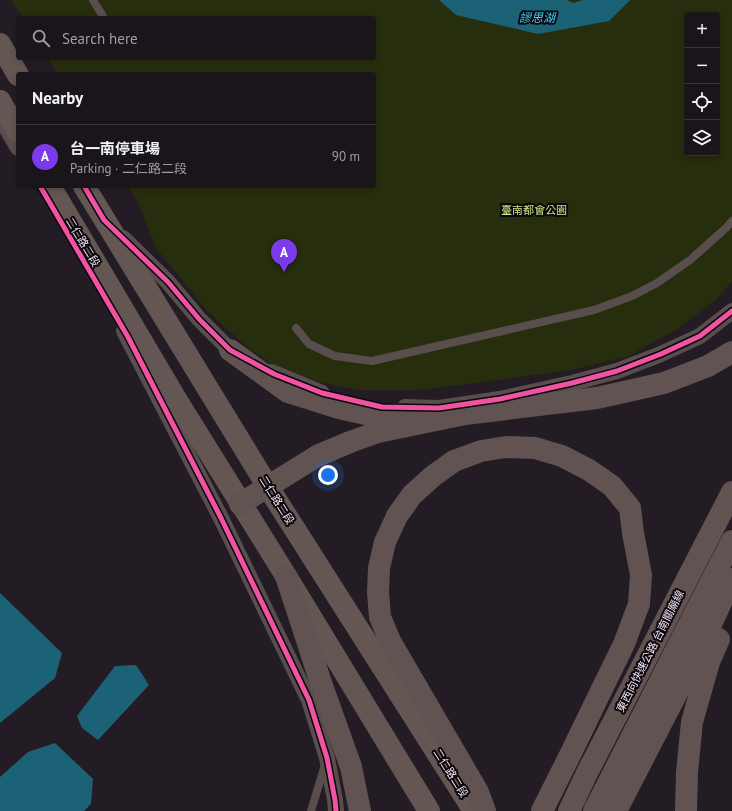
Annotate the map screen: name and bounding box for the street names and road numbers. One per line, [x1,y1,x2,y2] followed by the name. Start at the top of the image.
[63,215,103,269] street label: 二仁路二段
[256,473,298,527] street label: 二仁路二段
[613,588,687,714] street label: 東西向快速公路 台南關廟線
[430,746,472,800] street label: 二仁路二段

